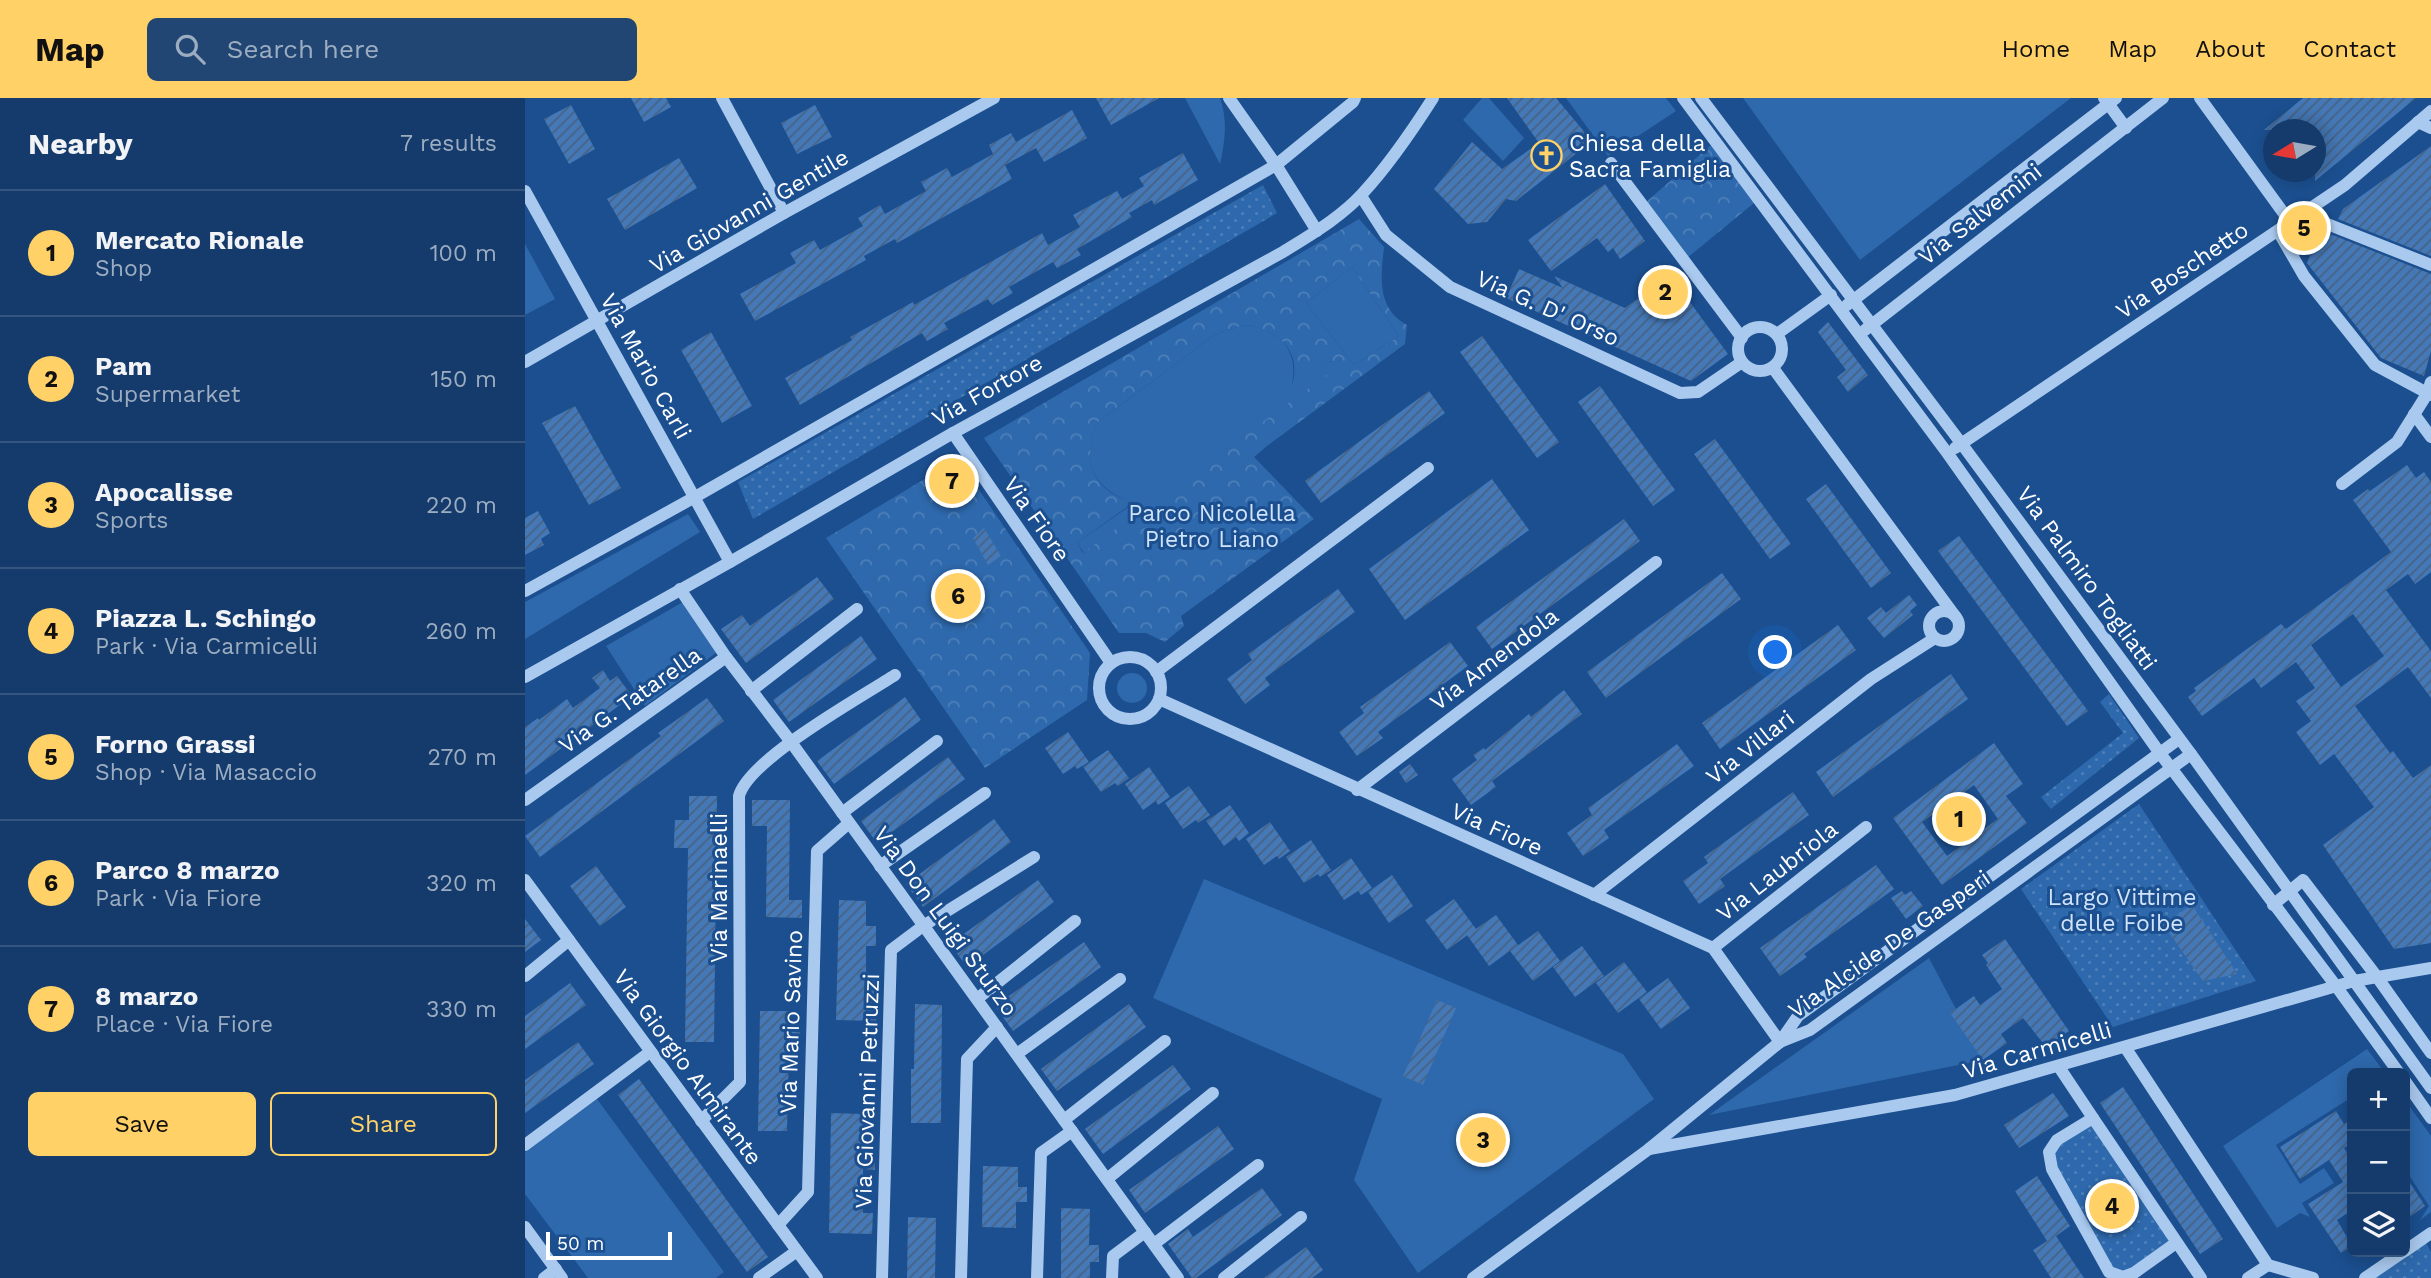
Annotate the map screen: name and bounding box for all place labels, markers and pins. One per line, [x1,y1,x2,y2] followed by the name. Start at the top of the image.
[1569,130,1731,183] place label: Chiesa della Sacra Famiglia
[1529,139,1563,173] church icon: Chiesa della Sacra Famiglia
[2281,202,2327,254] pin: 5
[1642,266,1688,318] pin: 2
[929,455,975,507] pin: 7
[935,570,981,622] pin: 6
[1936,793,1982,845] pin: 1
[1460,1114,1506,1166] pin: 3
[2089,1180,2135,1232] pin: 4

